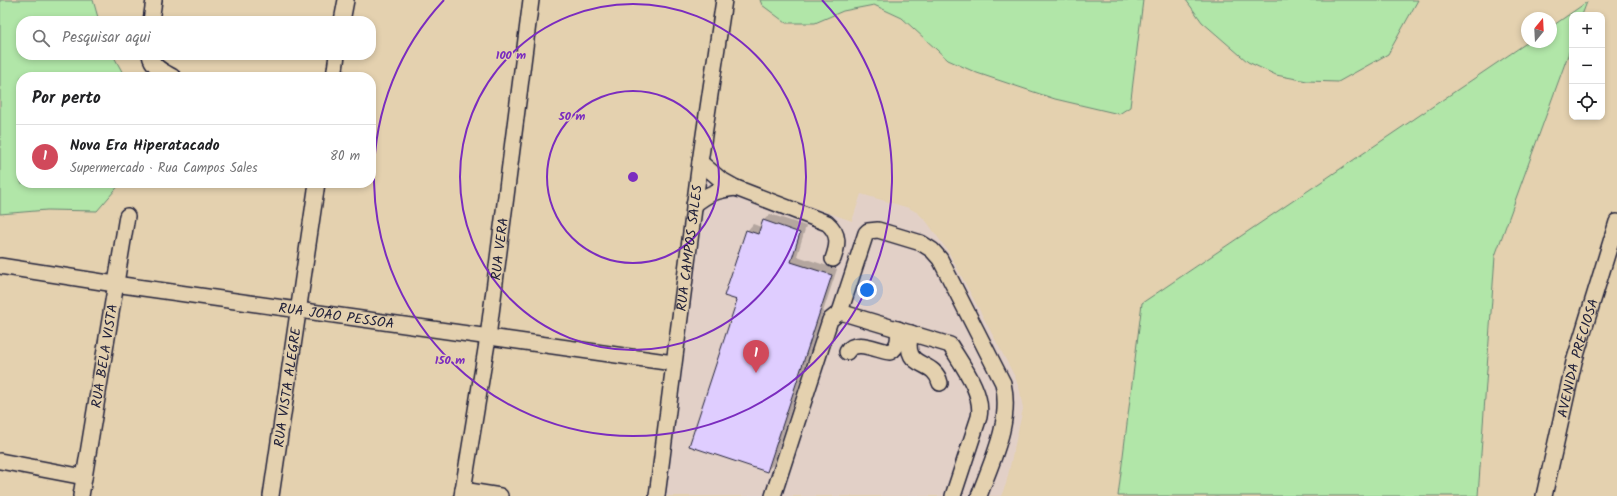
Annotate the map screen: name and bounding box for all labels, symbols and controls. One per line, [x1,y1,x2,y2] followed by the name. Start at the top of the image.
[1521,12,1557,48] north arrow
[1569,12,1605,120] map controls
[1569,12,1605,48] button: +
[16,16,376,60] search box
[62,26,151,50] text: Pesquisar aqui
[30,27,52,49] icon: search
[496,46,526,65] text: 100 m
[1569,48,1605,84] button: −
[1569,84,1605,120] button: locate
[32,85,101,112] text: Por perto
[558,107,586,126] text: 50 m
[70,134,220,158] text: Nova Era Hiperatacado
[43,146,47,167] text: 1
[330,146,360,167] text: 80 m
[70,158,258,179] text: Supermercado · Rua Campos Sales
[626,170,640,184] centre of rings
[671,183,709,313] street label: RUA CAMPOS SALES
[485,216,515,282] street label: RUA VERA
[857,280,877,300] your location
[1552,296,1605,420] street label: AVENIDA PRECIOSA
[277,297,395,335] street label: RUA JOÃO PESSOA
[86,303,124,410] street label: RUA BELA VISTA
[268,325,308,449] street label: RUA VISTA ALEGRE
[743,340,769,373] pin: 1
[435,351,465,370] text: 150 m

